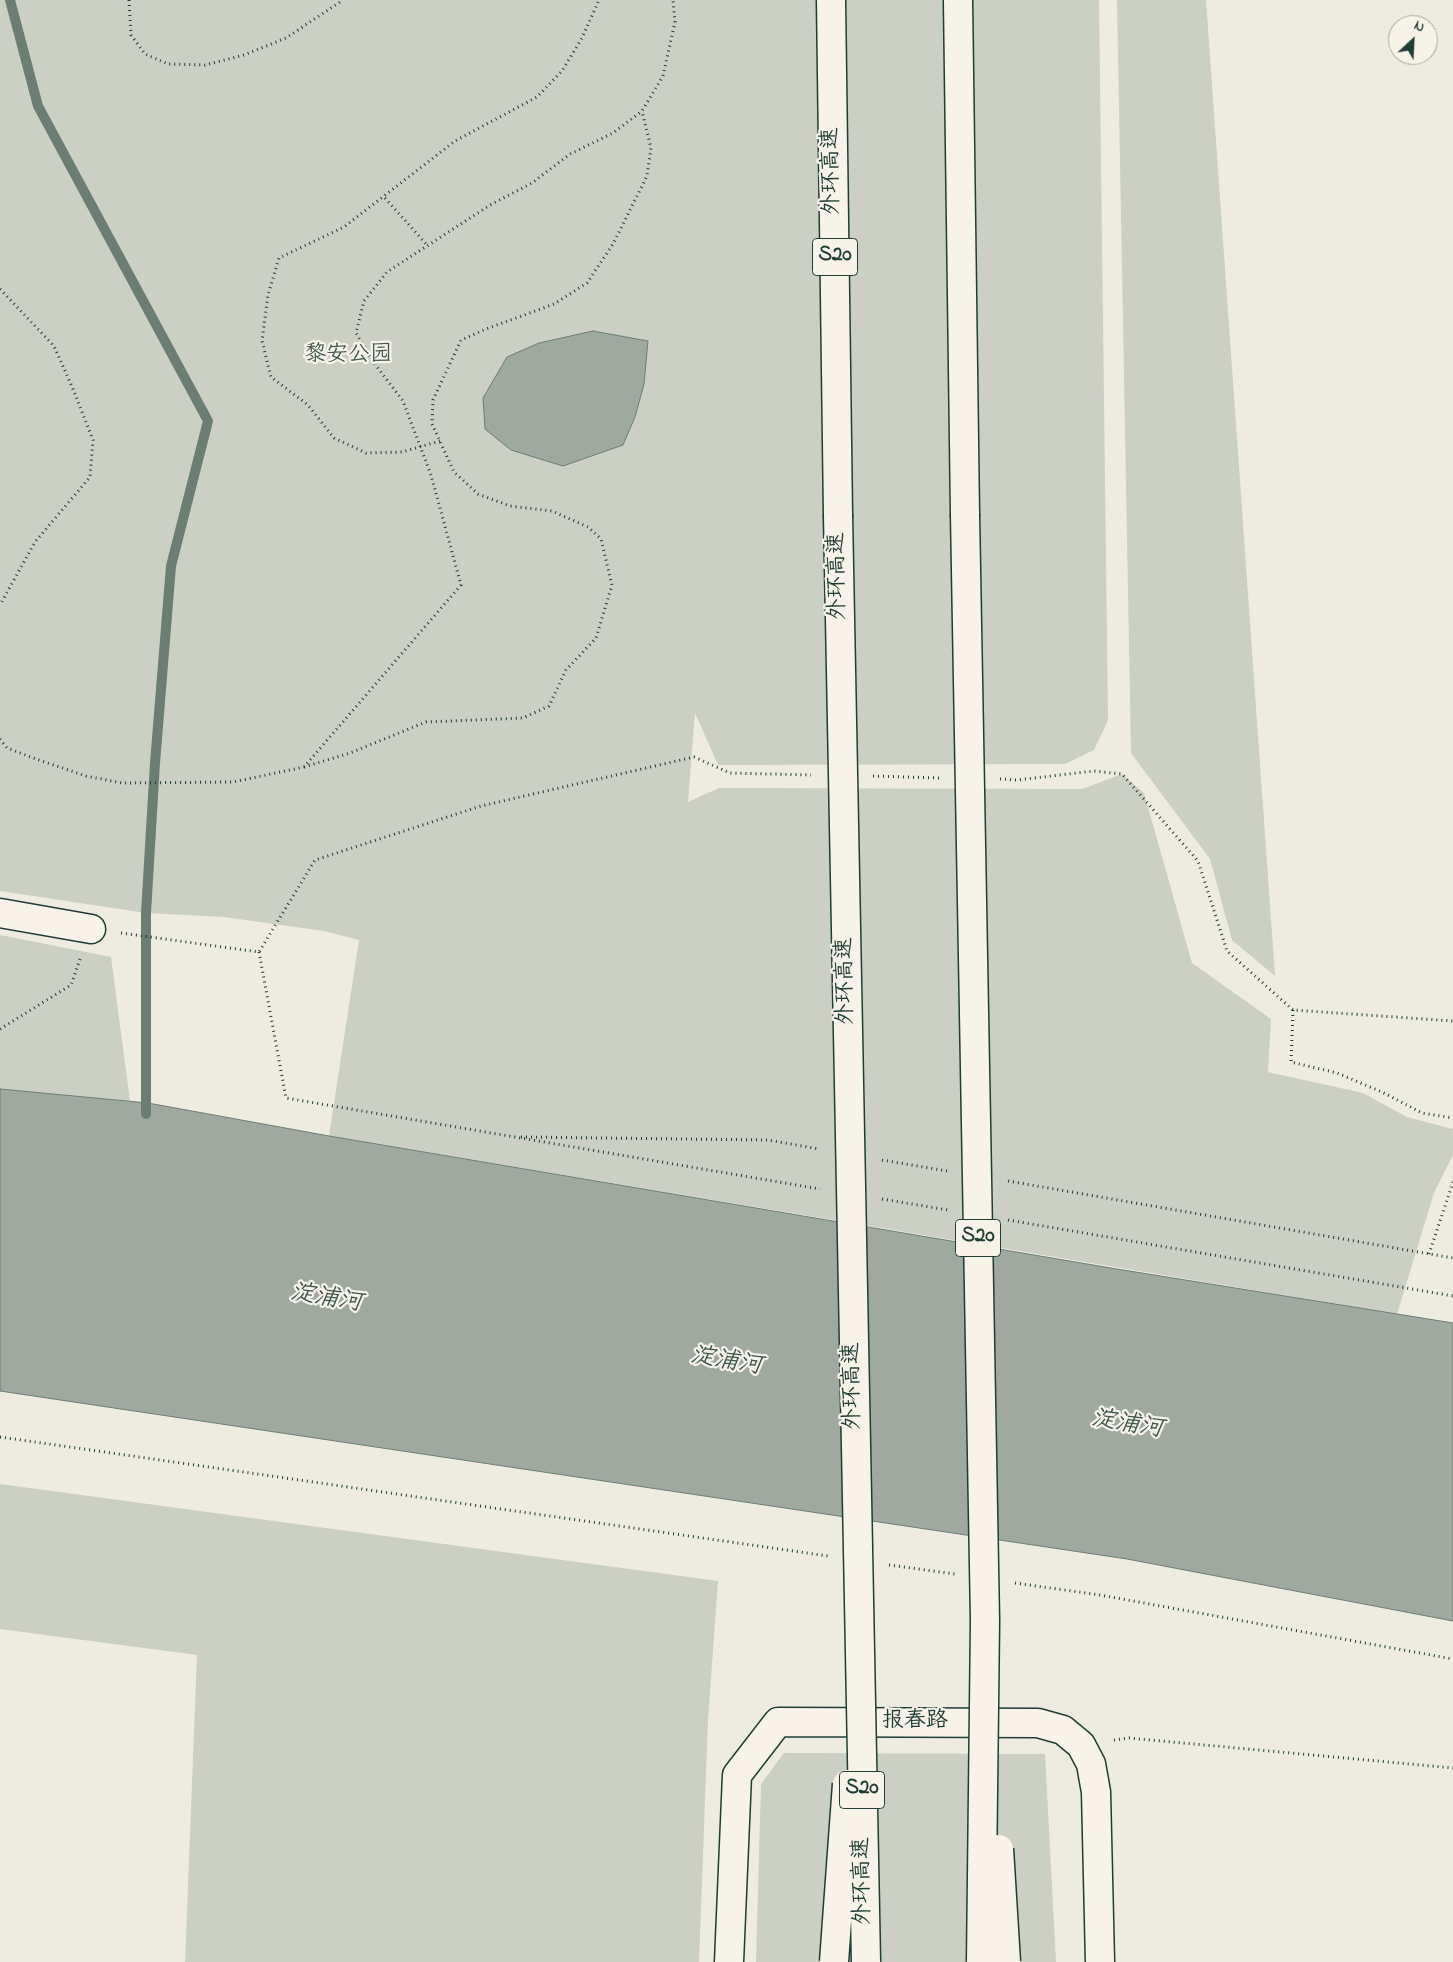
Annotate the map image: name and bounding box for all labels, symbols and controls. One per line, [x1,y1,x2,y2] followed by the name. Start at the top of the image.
[1388,15,1438,65] north arrow
[1410,15,1428,38] text: N
[819,127,847,215] street label: 外环高速
[812,238,858,276] road number: S20
[304,343,392,369] park label: 黎安公园
[825,532,853,620] street label: 外环高速
[833,937,861,1025] street label: 外环高速
[956,1220,1000,1256] road number: S20
[288,1280,364,1320] water label: 淀浦河
[840,1342,868,1430] street label: 外环高速
[688,1343,764,1383] water label: 淀浦河
[1089,1406,1165,1446] water label: 淀浦河
[882,1709,948,1735] street label: 报春路
[840,1772,884,1808] road number: S20
[850,1837,878,1925] street label: 外环高速

